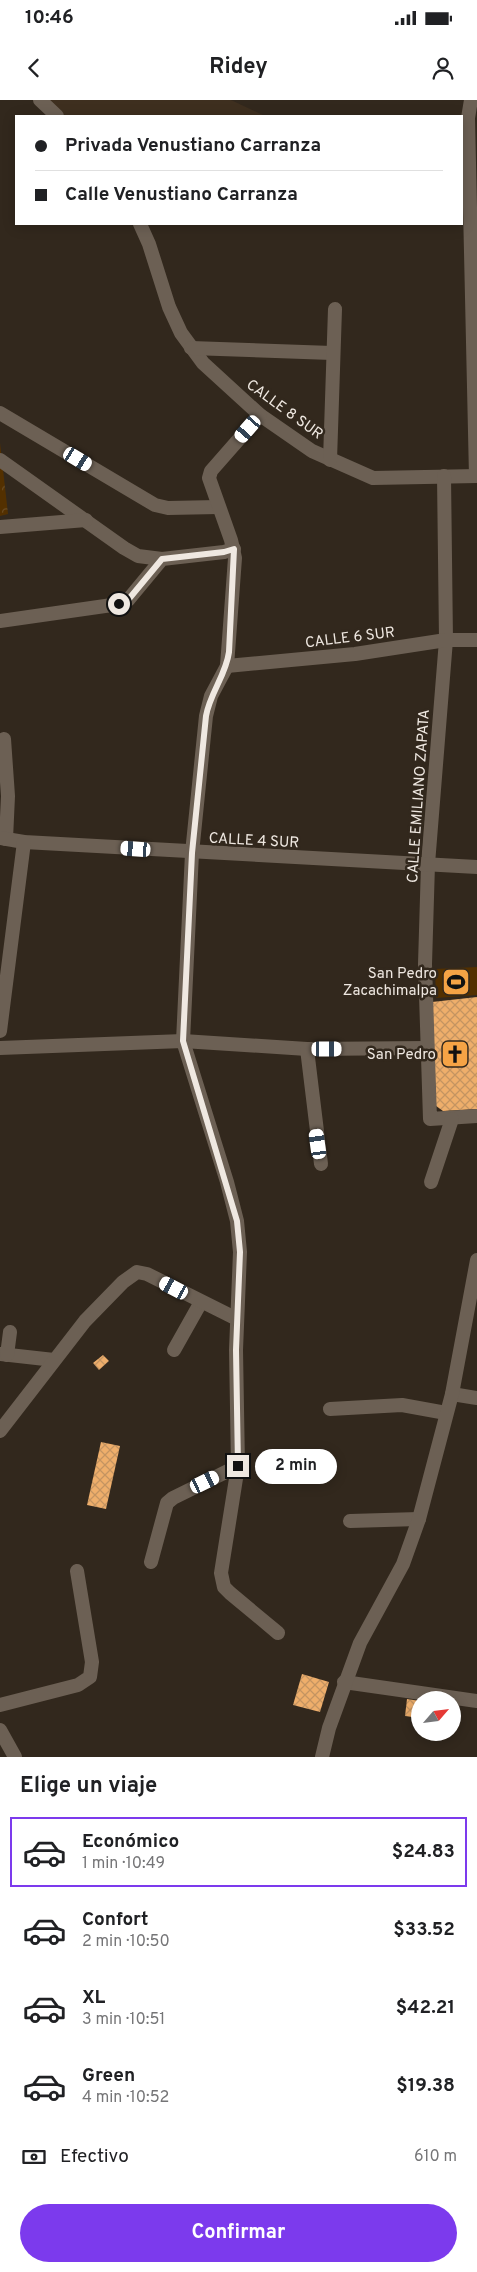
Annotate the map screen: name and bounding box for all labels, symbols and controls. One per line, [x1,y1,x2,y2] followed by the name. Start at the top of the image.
[25,6,74,30] text: 10:46
[20,54,48,82] icon: back
[209,54,268,81] text: Ridey
[429,54,457,82] icon: person
[65,134,321,158] text: Privada Venustiano Carranza
[65,183,298,207] text: Calle Venustiano Carranza
[242,376,326,445] street label: CALLE 8 SUR
[232,413,263,445] car
[61,445,94,473] car
[108,593,130,615] route start
[304,624,396,653] street label: CALLE 6 SUR
[404,709,435,884] street label: CALLE EMILIANO ZAPATA
[208,830,300,853] street label: CALLE 4 SUR
[120,840,151,858] car
[343,965,437,1001] place label: San Pedro Zacachimalpa
[441,967,471,997] sports icon: San Pedro Zacachimalpa
[440,1039,470,1069] church icon: San Pedro
[312,1042,342,1057] car
[367,1046,436,1065] place label: San Pedro
[308,1128,327,1160] car
[157,1274,190,1302] car
[256,1448,338,1484] callout: 2 min
[227,1455,249,1477] route end
[275,1456,317,1476] text: 2 min
[188,1469,221,1495] car
[411,1691,461,1741] north arrow
[411,1691,461,1741] map controls
[20,1773,157,1800] text: Elige un viaje
[22,1830,67,1875] icon: car
[82,1830,179,1854] text: Económico
[392,1840,455,1864] text: $24.83
[82,1854,165,1874] text: 1 min · 10:49
[22,1908,67,1953] icon: car
[82,1908,148,1932] text: Confort
[393,1918,455,1942] text: $33.52
[82,1932,170,1952] text: 2 min · 10:50
[22,1986,67,2031] icon: car
[82,1986,105,2010] text: XL
[396,1996,455,2020] text: $42.21
[82,2010,165,2030] text: 3 min · 10:51
[22,2064,67,2109] icon: car
[82,2064,135,2088] text: Green
[396,2074,455,2098] text: $19.38
[82,2088,169,2108] text: 4 min · 10:52
[20,2143,48,2171] icon: cash
[60,2145,129,2169] text: Efectivo
[414,2147,457,2167] text: 610 m
[20,2204,457,2262] button: Confirmar

